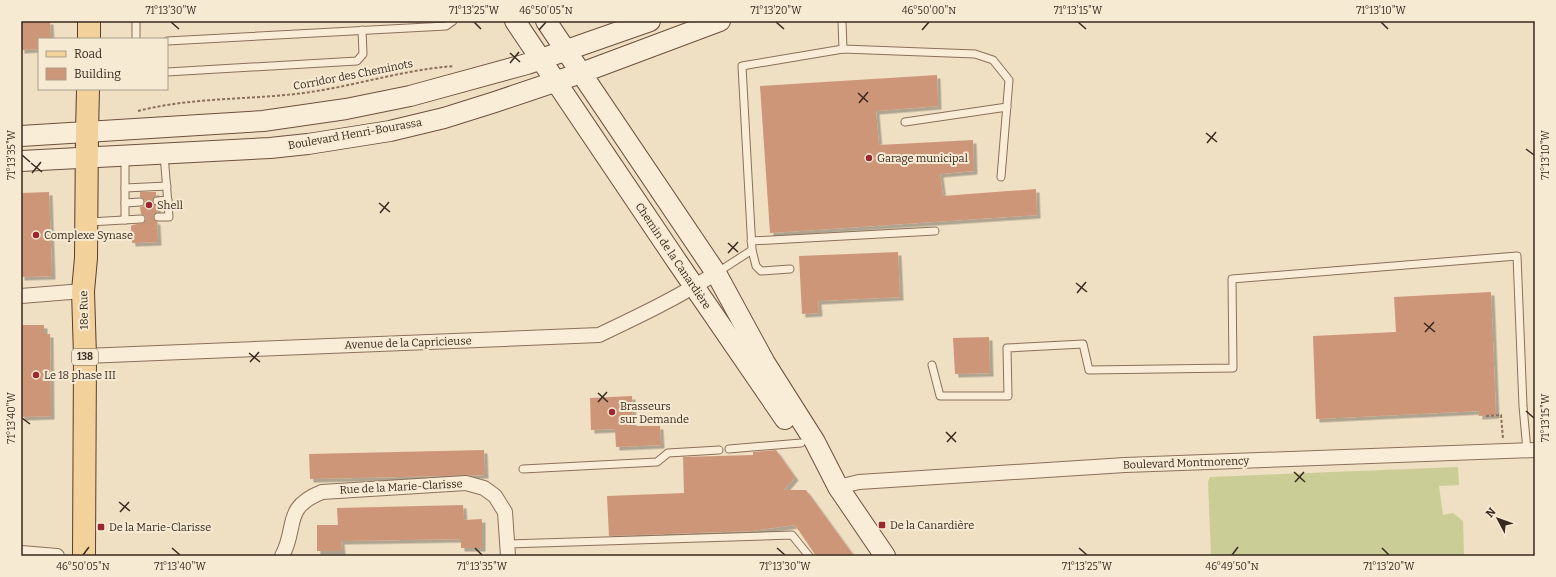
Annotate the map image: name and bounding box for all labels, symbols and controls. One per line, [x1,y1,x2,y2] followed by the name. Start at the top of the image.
[145,5,197,17] text: 71°13'30"W
[449,5,500,17] text: 71°13'25"W
[519,5,573,17] text: 46°50'05"N
[751,5,802,17] text: 71°13'20"W
[902,5,956,17] text: 46°50'00"N
[1054,5,1103,17] text: 71°13'15"W
[1356,5,1407,17] text: 71°13'10"W
[38,38,168,90] legend
[74,47,102,61] text: Road
[292,57,414,93] street label: Corridor des Cheminots
[74,67,121,81] text: Building
[287,116,423,152] street label: Boulevard Henri-Bourassa
[6,129,18,180] text: 71°13'35"W
[1540,129,1552,180] text: 71°13'10"W
[877,152,968,165] place label: Garage municipal
[864,153,874,163] marker: Garage municipal
[157,199,183,212] place label: Shell
[144,200,154,210] marker: Shell
[633,200,713,312] street label: Chemin de la Canardière
[44,229,133,242] place label: Complexe Synase
[31,230,41,240] marker: Complexe Synase
[77,290,91,330] street label: 18e Rue
[344,334,472,352] street label: Avenue de la Capricieuse
[72,349,98,365] road number: 138
[44,369,116,382] place label: Le 18 phase III
[31,370,41,380] marker: Le 18 phase III
[6,392,18,444] text: 71°13'40"W
[1540,393,1552,442] text: 71°13'15"W
[620,400,689,426] place label: Brasseurs sur Demande
[607,407,617,417] marker: Brasseurs sur Demande
[1123,454,1250,472] street label: Boulevard Montmorency
[339,477,463,497] street label: Rue de la Marie-Clarisse
[1478,499,1518,539] north arrow
[1483,505,1499,520] text: N
[890,519,974,532] place label: De la Canardière
[877,520,887,530] marker: De la Canardière
[109,521,211,534] place label: De la Marie-Clarisse
[96,522,106,532] marker: De la Marie-Clarisse
[56,561,110,573] text: 46°50'05"N
[154,561,206,573] text: 71°13'40"W
[457,561,508,573] text: 71°13'35"W
[759,561,811,573] text: 71°13'30"W
[1062,561,1113,573] text: 71°13'25"W
[1205,561,1259,573] text: 46°49'50"N
[1364,561,1415,573] text: 71°13'20"W

